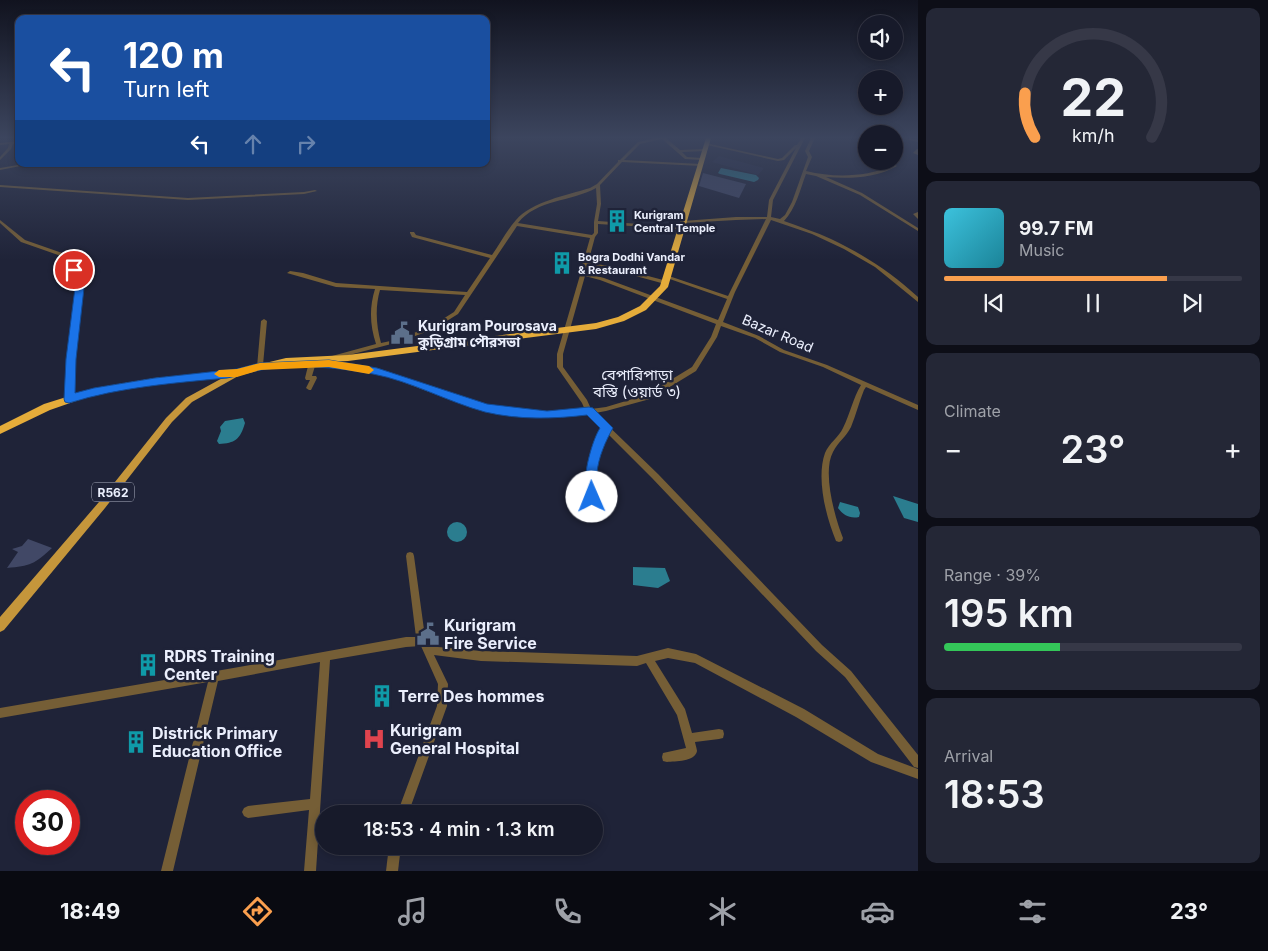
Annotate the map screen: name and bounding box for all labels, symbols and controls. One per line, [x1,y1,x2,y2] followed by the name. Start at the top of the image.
[858,15,903,170] map controls
[858,15,903,60] button: sound
[123,34,224,76] text: 120 m
[40,35,105,100] icon: left
[1060,66,1126,129] text: 22
[858,70,903,115] button: +
[123,76,209,102] text: Turn left
[858,125,903,170] button: −
[1072,125,1114,146] text: km/h
[186,130,214,158] icon: left
[239,130,267,158] icon: ahead
[292,130,320,158] icon: right
[604,208,630,234] building icon: Kurigram Central Temple
[634,208,716,235] place label: Kurigram Central Temple
[1019,217,1093,240] text: 99.7 FM
[1019,240,1064,260] text: Music
[53,249,95,291] pin
[549,250,575,276] building icon: Bogra Dodhi Vandar & Restaurant
[578,250,685,277] place label: Bogra Dodhi Vandar & Restaurant
[60,256,88,284] icon: arrive
[980,289,1008,317] icon: previous
[1079,289,1107,317] icon: pause
[1178,289,1206,317] icon: next
[740,310,816,356] street label: Bazar Road
[417,317,557,351] place label: Kurigram Pourosava কুড়িগ্রাম পৌরসভা
[389,320,415,346] public building icon: Kurigram Pourosava কুড়িগ্রাম পৌরসভা
[592,365,681,401] district label: বেপারিপাড়া বস্তি (ওয়ার্ড ৩)
[944,401,1001,421] text: Climate
[1061,426,1125,472] text: 23°
[944,432,963,466] text: −
[1223,432,1242,466] text: +
[565,470,617,522] position arrow
[92,482,134,502] road number: R562
[944,565,1041,585] text: Range · 39%
[944,590,1074,636] text: 195 km
[444,615,537,653] place label: Kurigram Fire Service
[415,621,441,647] public building icon: Kurigram Fire Service
[164,646,275,684] place label: RDRS Training Center
[135,652,161,678] building icon: RDRS Training Center
[369,683,395,709] building icon: Terre Des hommes
[398,686,544,706] place label: Terre Des hommes
[390,720,519,758] place label: Kurigram General Hospital
[152,723,282,761] place label: Districk Primary Education Office
[361,726,387,752] hospital icon: Kurigram General Hospital
[123,729,149,755] building icon: Districk Primary Education Office
[944,746,993,766] text: Arrival
[944,771,1045,817] text: 18:53
[15,790,80,855] speed limit sign: 30
[363,818,555,841] text: 18:53 · 4 min · 1.3 km
[240,894,275,929] icon: directions
[395,894,430,929] icon: music
[550,894,585,929] icon: phone
[705,894,740,929] icon: climate
[860,894,895,929] icon: car
[1015,894,1050,929] icon: filters
[60,898,120,924] text: 18:49
[1170,898,1208,924] text: 23°

